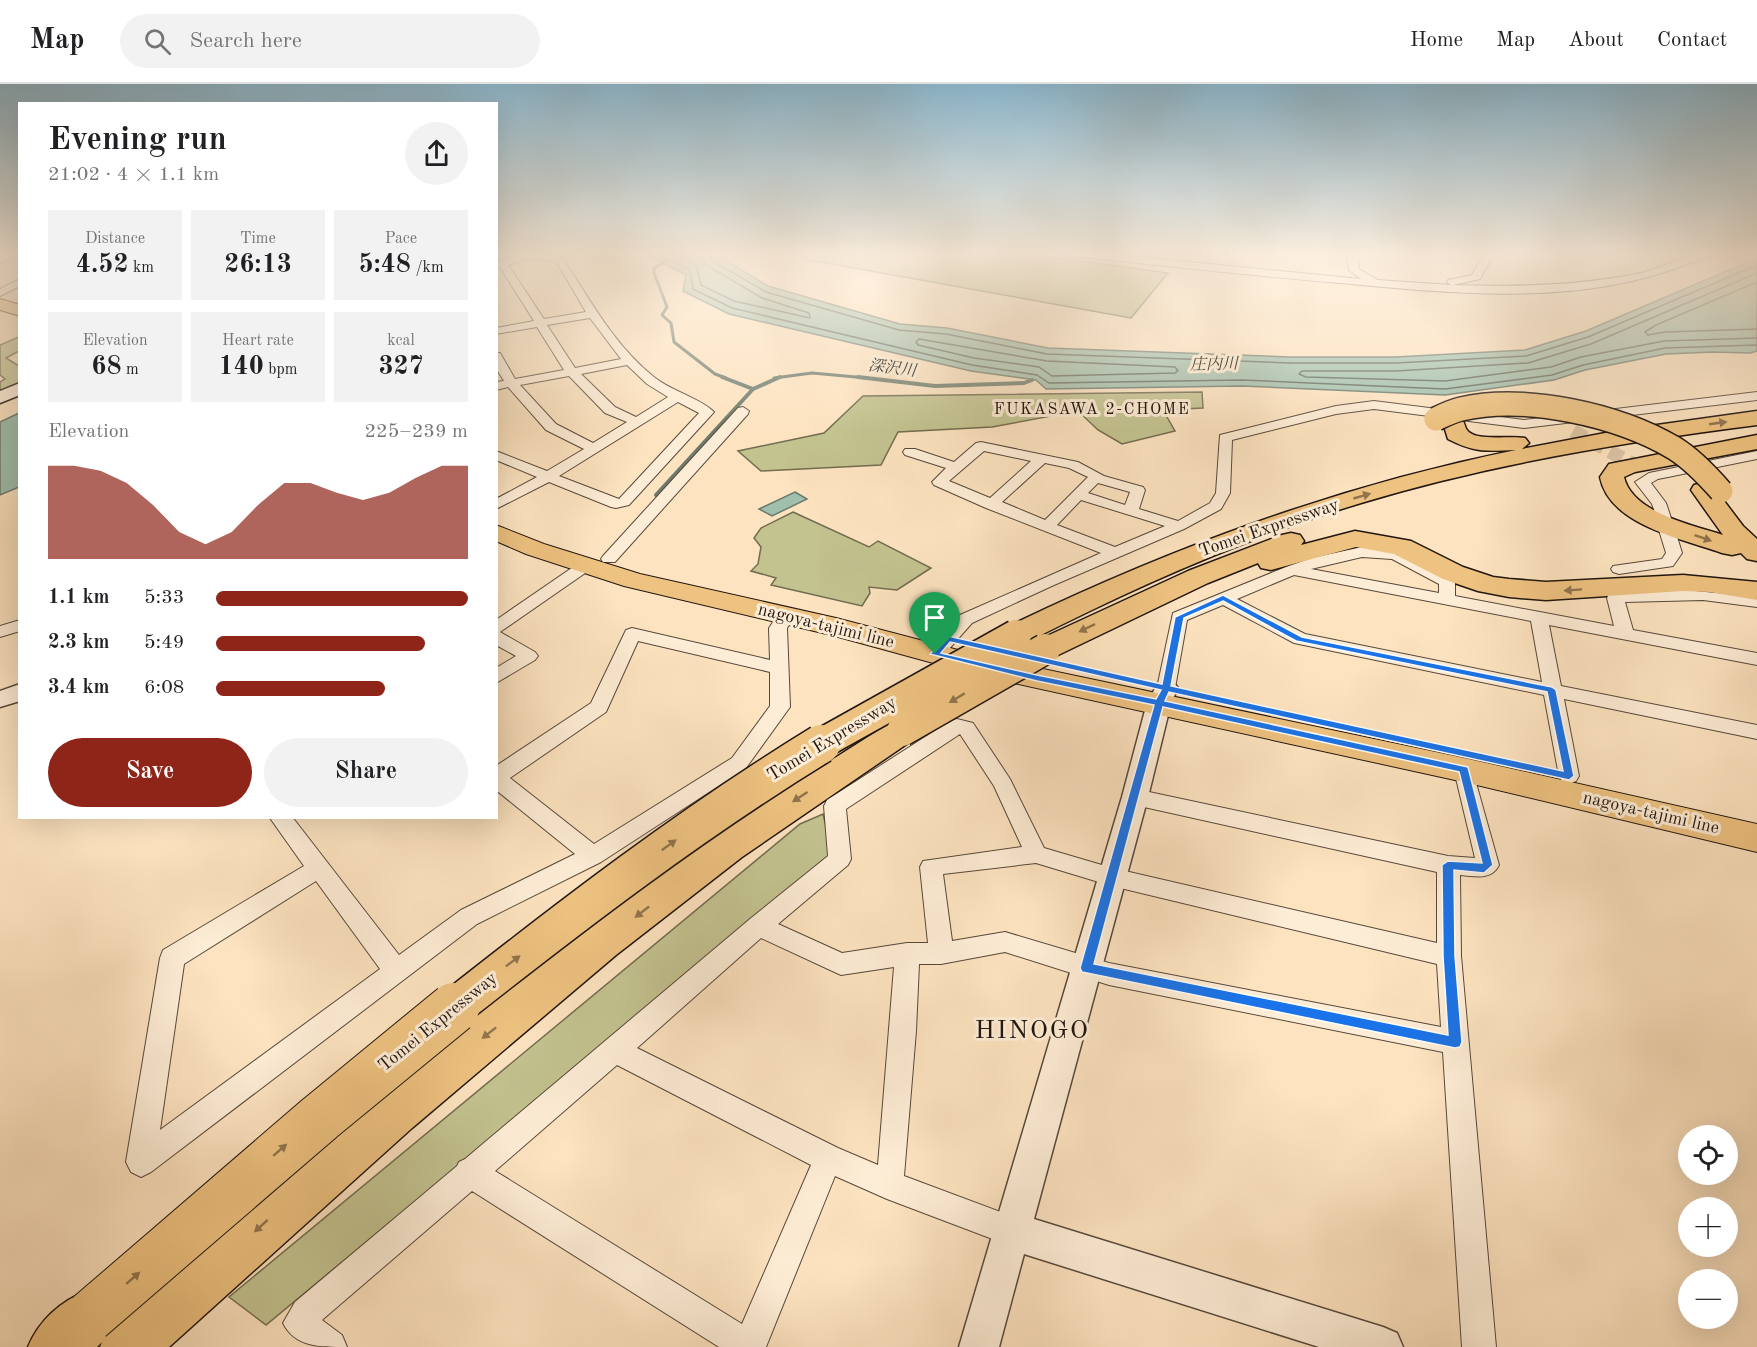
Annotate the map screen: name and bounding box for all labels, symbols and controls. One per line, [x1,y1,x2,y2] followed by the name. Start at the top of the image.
[120,14,540,68] search box
[141,25,174,58] icon: search
[30,27,84,55] text: Map
[189,30,302,52] text: Search here
[1410,30,1463,51] text: Home
[1496,30,1535,51] text: Map
[1568,30,1624,51] text: About
[1657,30,1727,51] text: Contact
[405,122,468,185] button: share
[48,124,227,157] text: Evening run
[48,165,219,185] text: 21:02 · 4 × 1.1 km
[85,231,145,247] text: Distance
[240,231,276,247] text: Time
[385,231,417,247] text: Pace
[76,252,129,278] text: 4.52
[224,252,292,278] text: 26:13
[358,252,411,278] text: 5:48
[129,260,154,276] text: km
[411,260,444,276] text: /km
[82,333,148,349] text: Elevation
[222,333,294,349] text: Heart rate
[387,333,415,349] text: kcal
[91,354,121,380] text: 68
[219,354,264,380] text: 140
[378,354,424,380] text: 327
[1190,355,1240,373] water label: 庄内川
[867,356,919,380] water label: 深沢川
[121,362,139,378] text: m
[264,362,297,378] text: bpm
[994,402,1190,418] district label: FUKASAWA 2-CHOME
[1709,418,1728,427] one-way arrow
[48,422,129,442] text: Elevation
[365,422,468,442] text: 225–239 m
[1353,491,1371,500] one-way arrow
[1197,495,1342,560] street label: Tomei Expressway
[1694,533,1712,543] one-way arrow
[1564,585,1583,595] one-way arrow
[48,588,110,608] text: 1.1 km
[144,588,184,608] text: 5:33
[909,592,960,654] pin
[756,600,896,652] street label: nagoya-tajimi line
[918,601,951,634] icon: arrive
[1078,623,1096,633] one-way arrow
[48,633,110,653] text: 2.3 km
[144,633,184,653] text: 5:49
[48,678,110,698] text: 3.4 km
[144,678,184,698] text: 6:08
[949,692,965,703] one-way arrow
[764,693,900,785] street label: Tomei Expressway
[48,738,252,807] button: Save
[264,738,468,807] button: Share
[1581,789,1721,837] street label: nagoya-tajimi line
[793,791,809,803] one-way arrow
[662,839,677,851] one-way arrow
[635,905,650,917] one-way arrow
[505,955,521,968] one-way arrow
[375,968,501,1075] street label: Tomei Expressway
[975,1018,1089,1044] district label: HINOGO
[482,1026,497,1038] one-way arrow
[1678,1125,1738,1329] map controls
[1678,1125,1738,1185] button: locate
[272,1144,287,1157] one-way arrow
[1678,1197,1738,1257] button: +
[253,1219,268,1233] one-way arrow
[1678,1269,1738,1329] button: −
[125,1272,140,1285] one-way arrow

